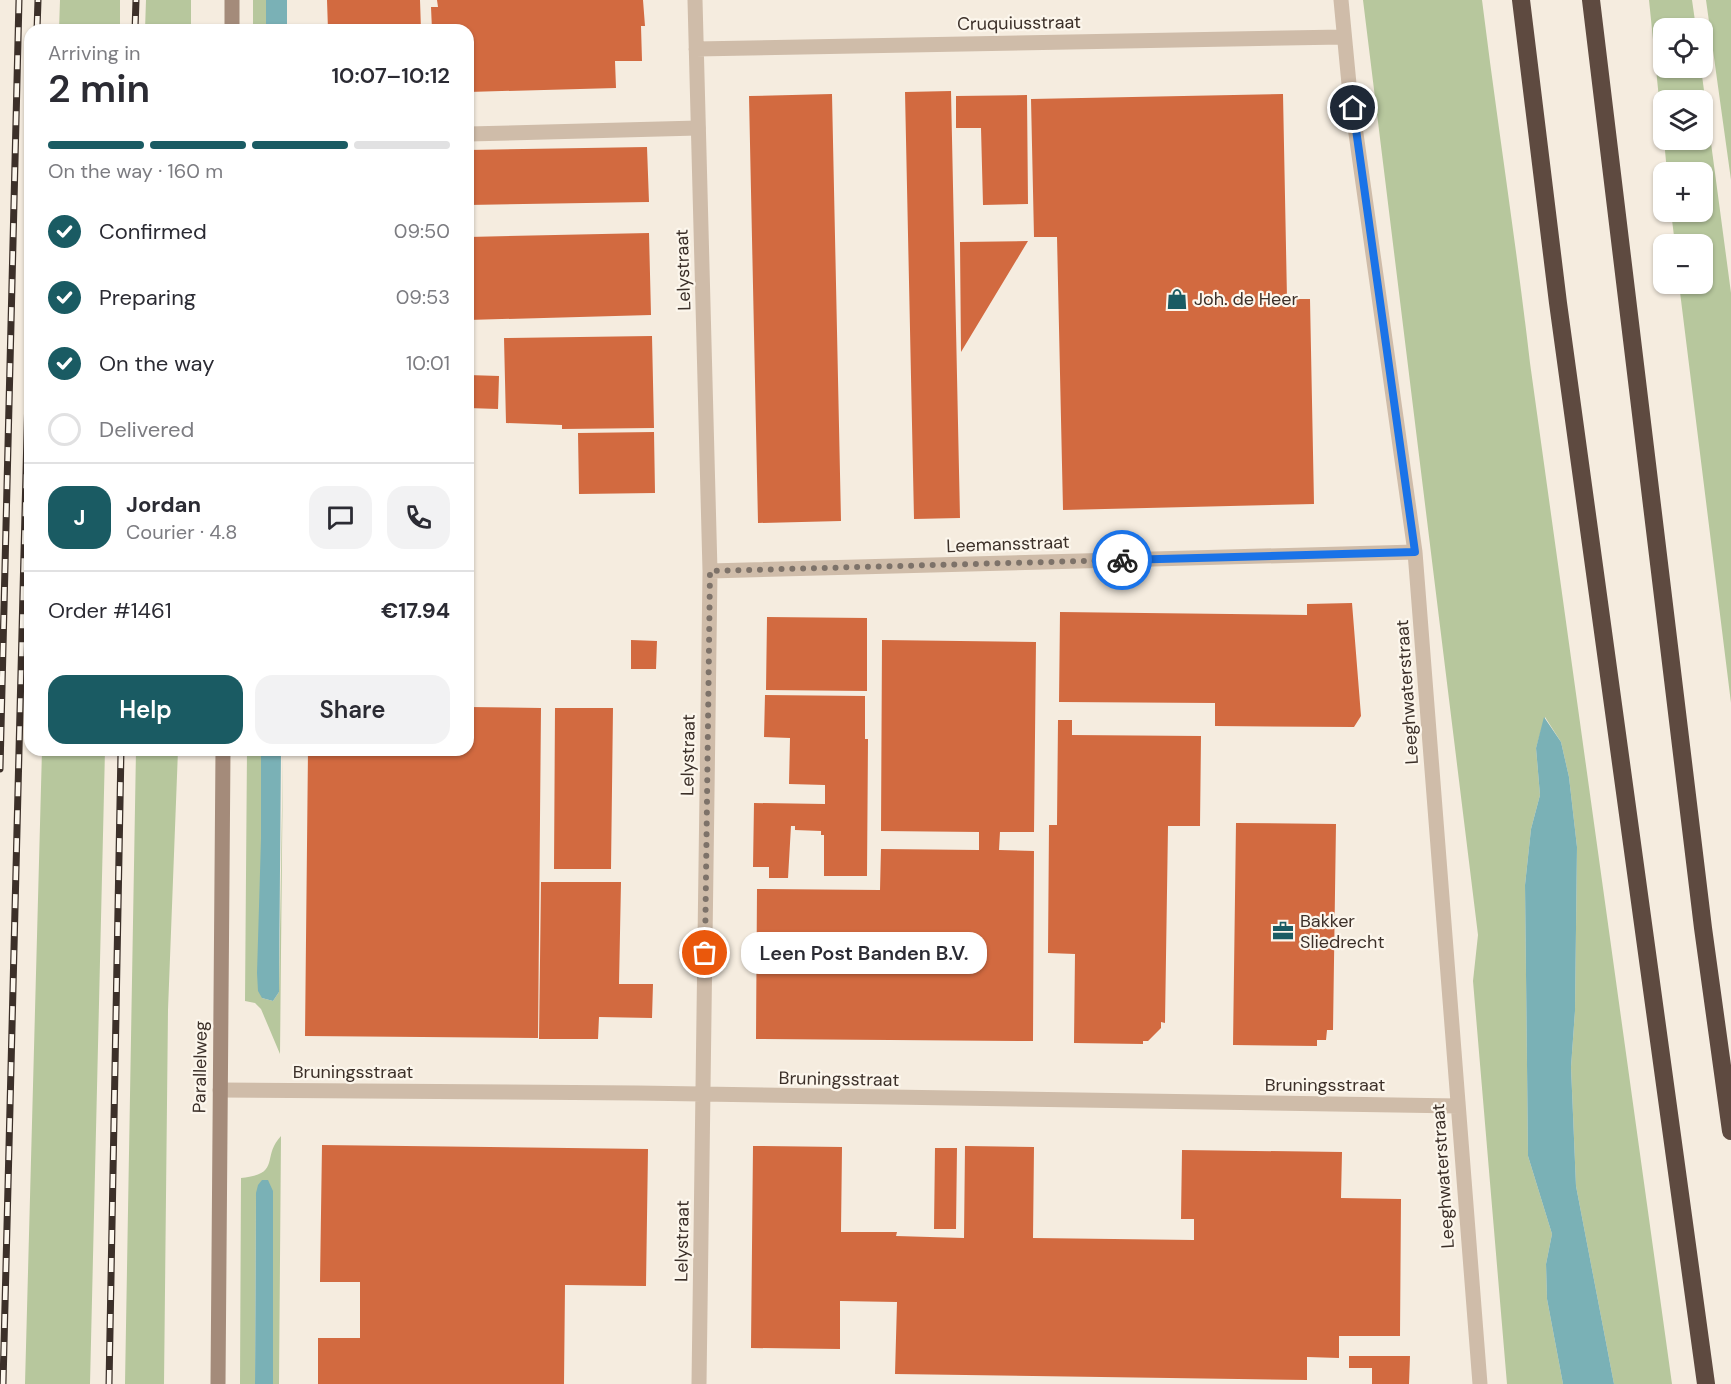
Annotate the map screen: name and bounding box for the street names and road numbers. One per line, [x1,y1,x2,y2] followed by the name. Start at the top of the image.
[957,10,1081,36] street label: Cruquiusstraat
[670,229,696,311] street label: Lelystraat
[946,530,1070,558] street label: Leemansstraat
[1390,619,1424,765] street label: Leeghwaterstraat
[675,714,701,796] street label: Lelystraat
[187,1021,213,1113] street label: Parallelweg
[293,1060,413,1084] street label: Bruningsstraat
[778,1066,900,1092] street label: Bruningsstraat
[1265,1073,1385,1097] street label: Bruningsstraat
[1426,1103,1460,1249] street label: Leeghwaterstraat
[669,1200,695,1282] street label: Lelystraat

